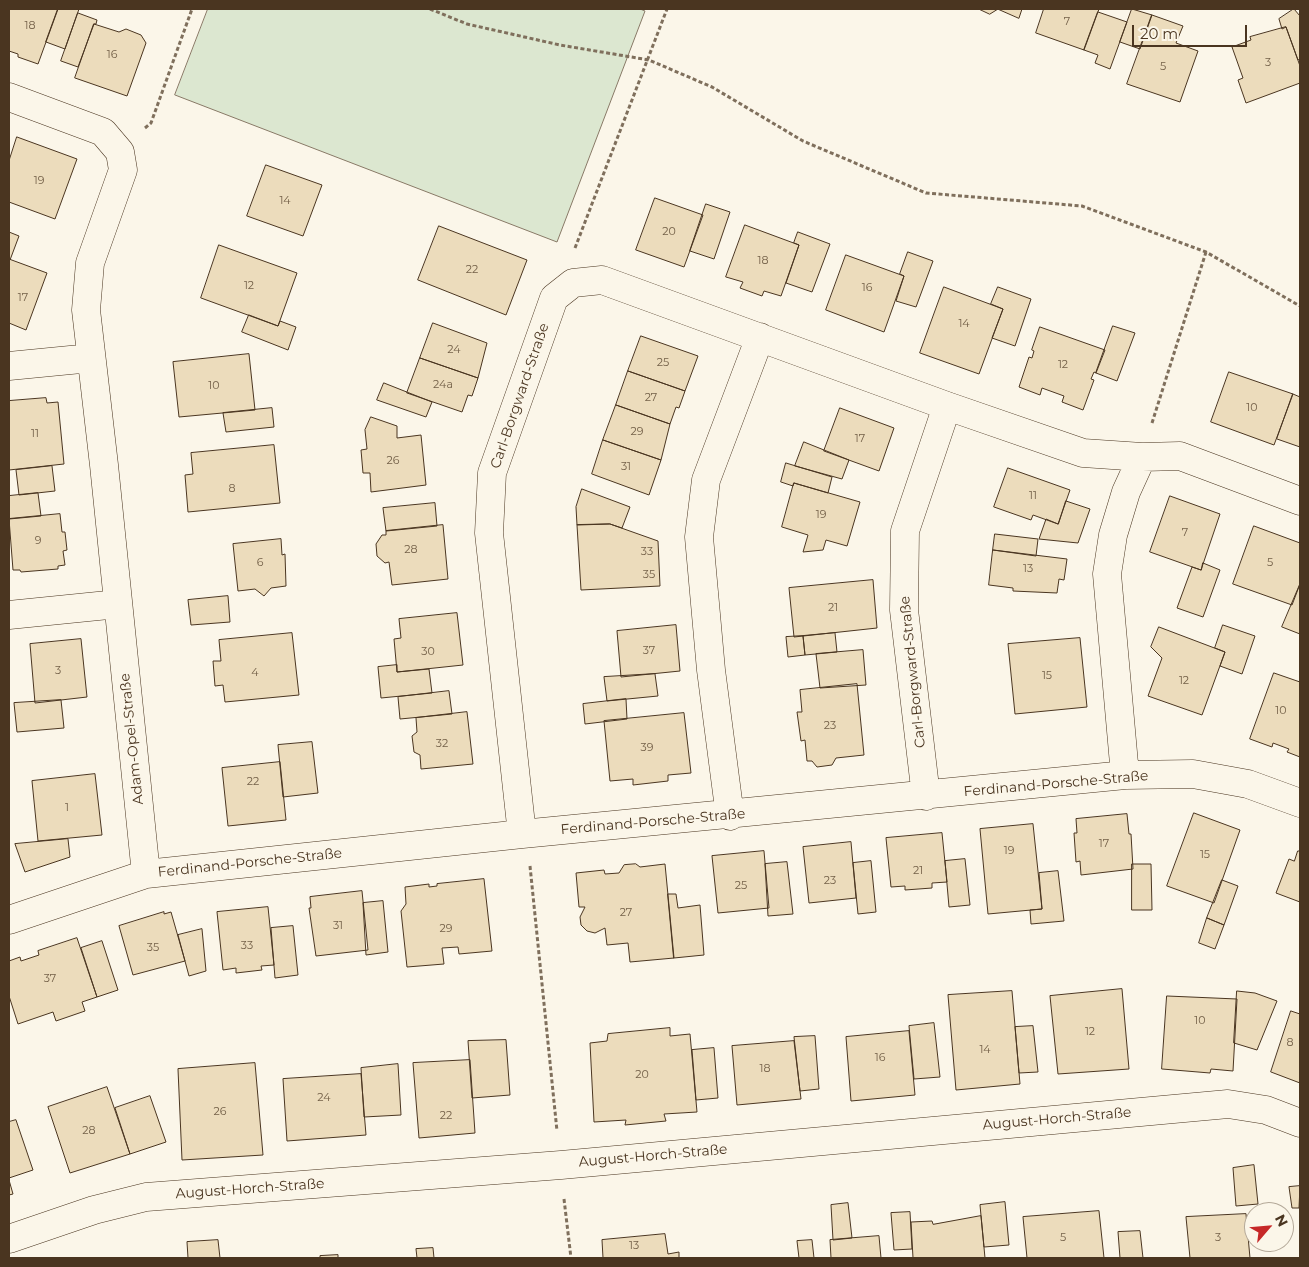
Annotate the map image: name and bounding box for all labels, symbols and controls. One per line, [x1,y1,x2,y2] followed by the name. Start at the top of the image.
[1064,15,1070,29] house number: 7
[1134,15,1249,47] scale bar
[25,19,35,33] house number: 18
[1140,24,1178,43] text: 20 m
[107,48,117,62] house number: 16
[1265,56,1271,70] house number: 3
[1160,60,1166,74] house number: 5
[34,174,44,188] house number: 19
[279,194,291,208] house number: 14
[662,225,676,239] house number: 20
[758,254,768,268] house number: 18
[466,263,478,277] house number: 22
[244,279,254,293] house number: 12
[862,281,872,295] house number: 16
[18,291,28,305] house number: 17
[958,317,970,331] house number: 14
[487,321,553,471] street label: Carl-Borgward-Straße
[447,343,461,357] house number: 24
[657,356,669,370] house number: 25
[1058,358,1068,372] house number: 12
[433,378,453,392] house number: 24a
[208,379,220,393] house number: 10
[645,391,657,405] house number: 27
[1246,401,1258,415] house number: 10
[631,425,643,439] house number: 29
[31,427,39,441] house number: 11
[855,432,865,446] house number: 17
[387,454,399,468] house number: 26
[621,460,631,474] house number: 31
[228,482,236,496] house number: 8
[1029,489,1037,503] house number: 11
[816,508,826,522] house number: 19
[1182,526,1188,540] house number: 7
[35,534,41,548] house number: 9
[404,543,418,557] house number: 28
[641,545,653,559] house number: 33
[257,556,263,570] house number: 6
[1267,556,1273,570] house number: 5
[1023,562,1033,576] house number: 13
[643,568,655,582] house number: 35
[897,595,929,749] street label: Carl-Borgward-Straße
[828,601,838,615] house number: 21
[643,644,655,658] house number: 37
[421,645,435,659] house number: 30
[55,664,61,678] house number: 3
[251,666,259,680] house number: 4
[1042,669,1052,683] house number: 15
[117,672,147,806] street label: Adam-Opel-Straße
[1179,674,1189,688] house number: 12
[1275,704,1287,718] house number: 10
[824,719,836,733] house number: 23
[436,737,448,751] house number: 32
[641,741,653,755] house number: 39
[963,768,1149,800] street label: Ferdinand-Porsche-Straße
[247,775,259,789] house number: 22
[65,801,69,815] house number: 1
[560,806,746,838] street label: Ferdinand-Porsche-Straße
[1099,837,1109,851] house number: 17
[1004,844,1014,858] house number: 19
[157,845,343,881] street label: Ferdinand-Porsche-Straße
[1200,848,1210,862] house number: 15
[913,864,923,878] house number: 21
[824,874,836,888] house number: 23
[735,879,747,893] house number: 25
[620,906,632,920] house number: 27
[333,919,343,933] house number: 31
[440,922,452,936] house number: 29
[241,939,253,953] house number: 33
[147,941,159,955] house number: 35
[44,972,56,986] house number: 37
[1194,1014,1206,1028] house number: 10
[1085,1025,1095,1039] house number: 12
[1286,1036,1294,1050] house number: 8
[979,1043,991,1057] house number: 14
[875,1051,885,1065] house number: 16
[760,1062,770,1076] house number: 18
[635,1068,649,1082] house number: 20
[317,1091,331,1105] house number: 24
[982,1104,1132,1134] street label: August-Horch-Straße
[214,1105,226,1119] house number: 26
[440,1109,452,1123] house number: 22
[82,1124,96,1138] house number: 28
[578,1141,728,1171] street label: August-Horch-Straße
[175,1175,325,1203] street label: August-Horch-Straße
[1244,1202,1294,1252] north arrow
[1271,1212,1292,1230] text: N
[1060,1231,1066,1245] house number: 5
[1215,1231,1221,1245] house number: 3
[629,1239,639,1253] house number: 13

